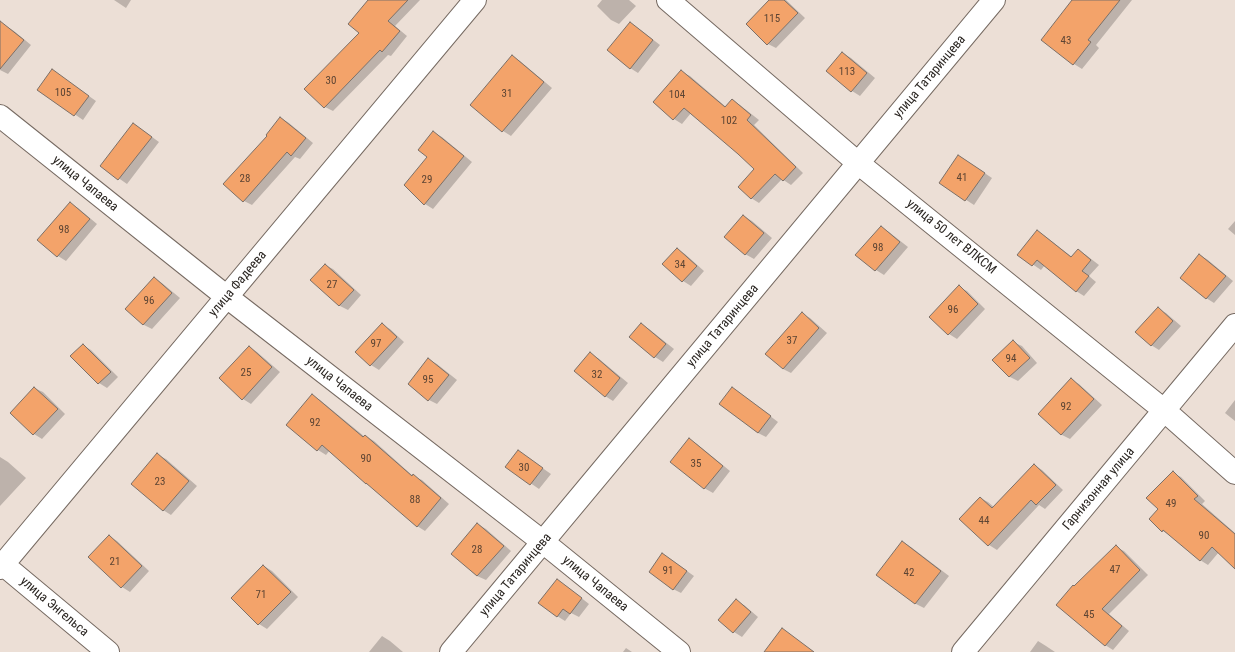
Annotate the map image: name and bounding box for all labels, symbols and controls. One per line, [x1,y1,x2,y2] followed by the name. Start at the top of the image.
[764,12,780,26] house number: 115
[891,32,969,122] street label: улица Татаринцева
[1061,34,1071,48] house number: 43
[839,65,855,79] house number: 113
[326,74,336,88] house number: 30
[55,86,71,100] house number: 105
[502,87,512,101] house number: 31
[669,88,685,102] house number: 104
[721,114,737,128] house number: 102
[49,153,121,215] street label: улица Чапаева
[957,171,967,185] house number: 41
[240,172,250,186] house number: 28
[422,173,432,187] house number: 29
[903,196,999,278] street label: улица 50 лет ВЛКСМ
[59,223,69,237] house number: 98
[873,241,883,255] house number: 98
[206,248,270,320] street label: улица Фадеева
[675,258,685,272] house number: 34
[327,278,337,292] house number: 27
[684,281,762,371] street label: улица Татаринцева
[144,294,154,308] house number: 96
[948,303,958,317] house number: 96
[787,334,797,348] house number: 37
[371,337,381,351] house number: 97
[1006,352,1016,366] house number: 94
[303,353,375,415] street label: улица Чапаева
[241,366,251,380] house number: 25
[592,368,602,382] house number: 32
[423,373,433,387] house number: 95
[1061,400,1071,414] house number: 92
[310,416,320,430] house number: 92
[1060,444,1138,534] street label: Гарнизонная улица
[361,452,371,466] house number: 90
[691,457,701,471] house number: 35
[519,461,529,475] house number: 30
[155,475,165,489] house number: 23
[410,493,420,507] house number: 88
[1166,497,1176,511] house number: 49
[979,514,989,528] house number: 44
[1199,529,1209,543] house number: 90
[477,530,555,620] street label: улица Татаринцева
[472,543,482,557] house number: 28
[559,553,631,615] street label: улица Чапаева
[110,555,120,569] house number: 21
[1110,563,1120,577] house number: 47
[663,564,673,578] house number: 91
[904,566,914,580] house number: 42
[17,574,91,640] street label: улица Энгельса
[256,588,266,602] house number: 71
[1084,608,1094,622] house number: 45

